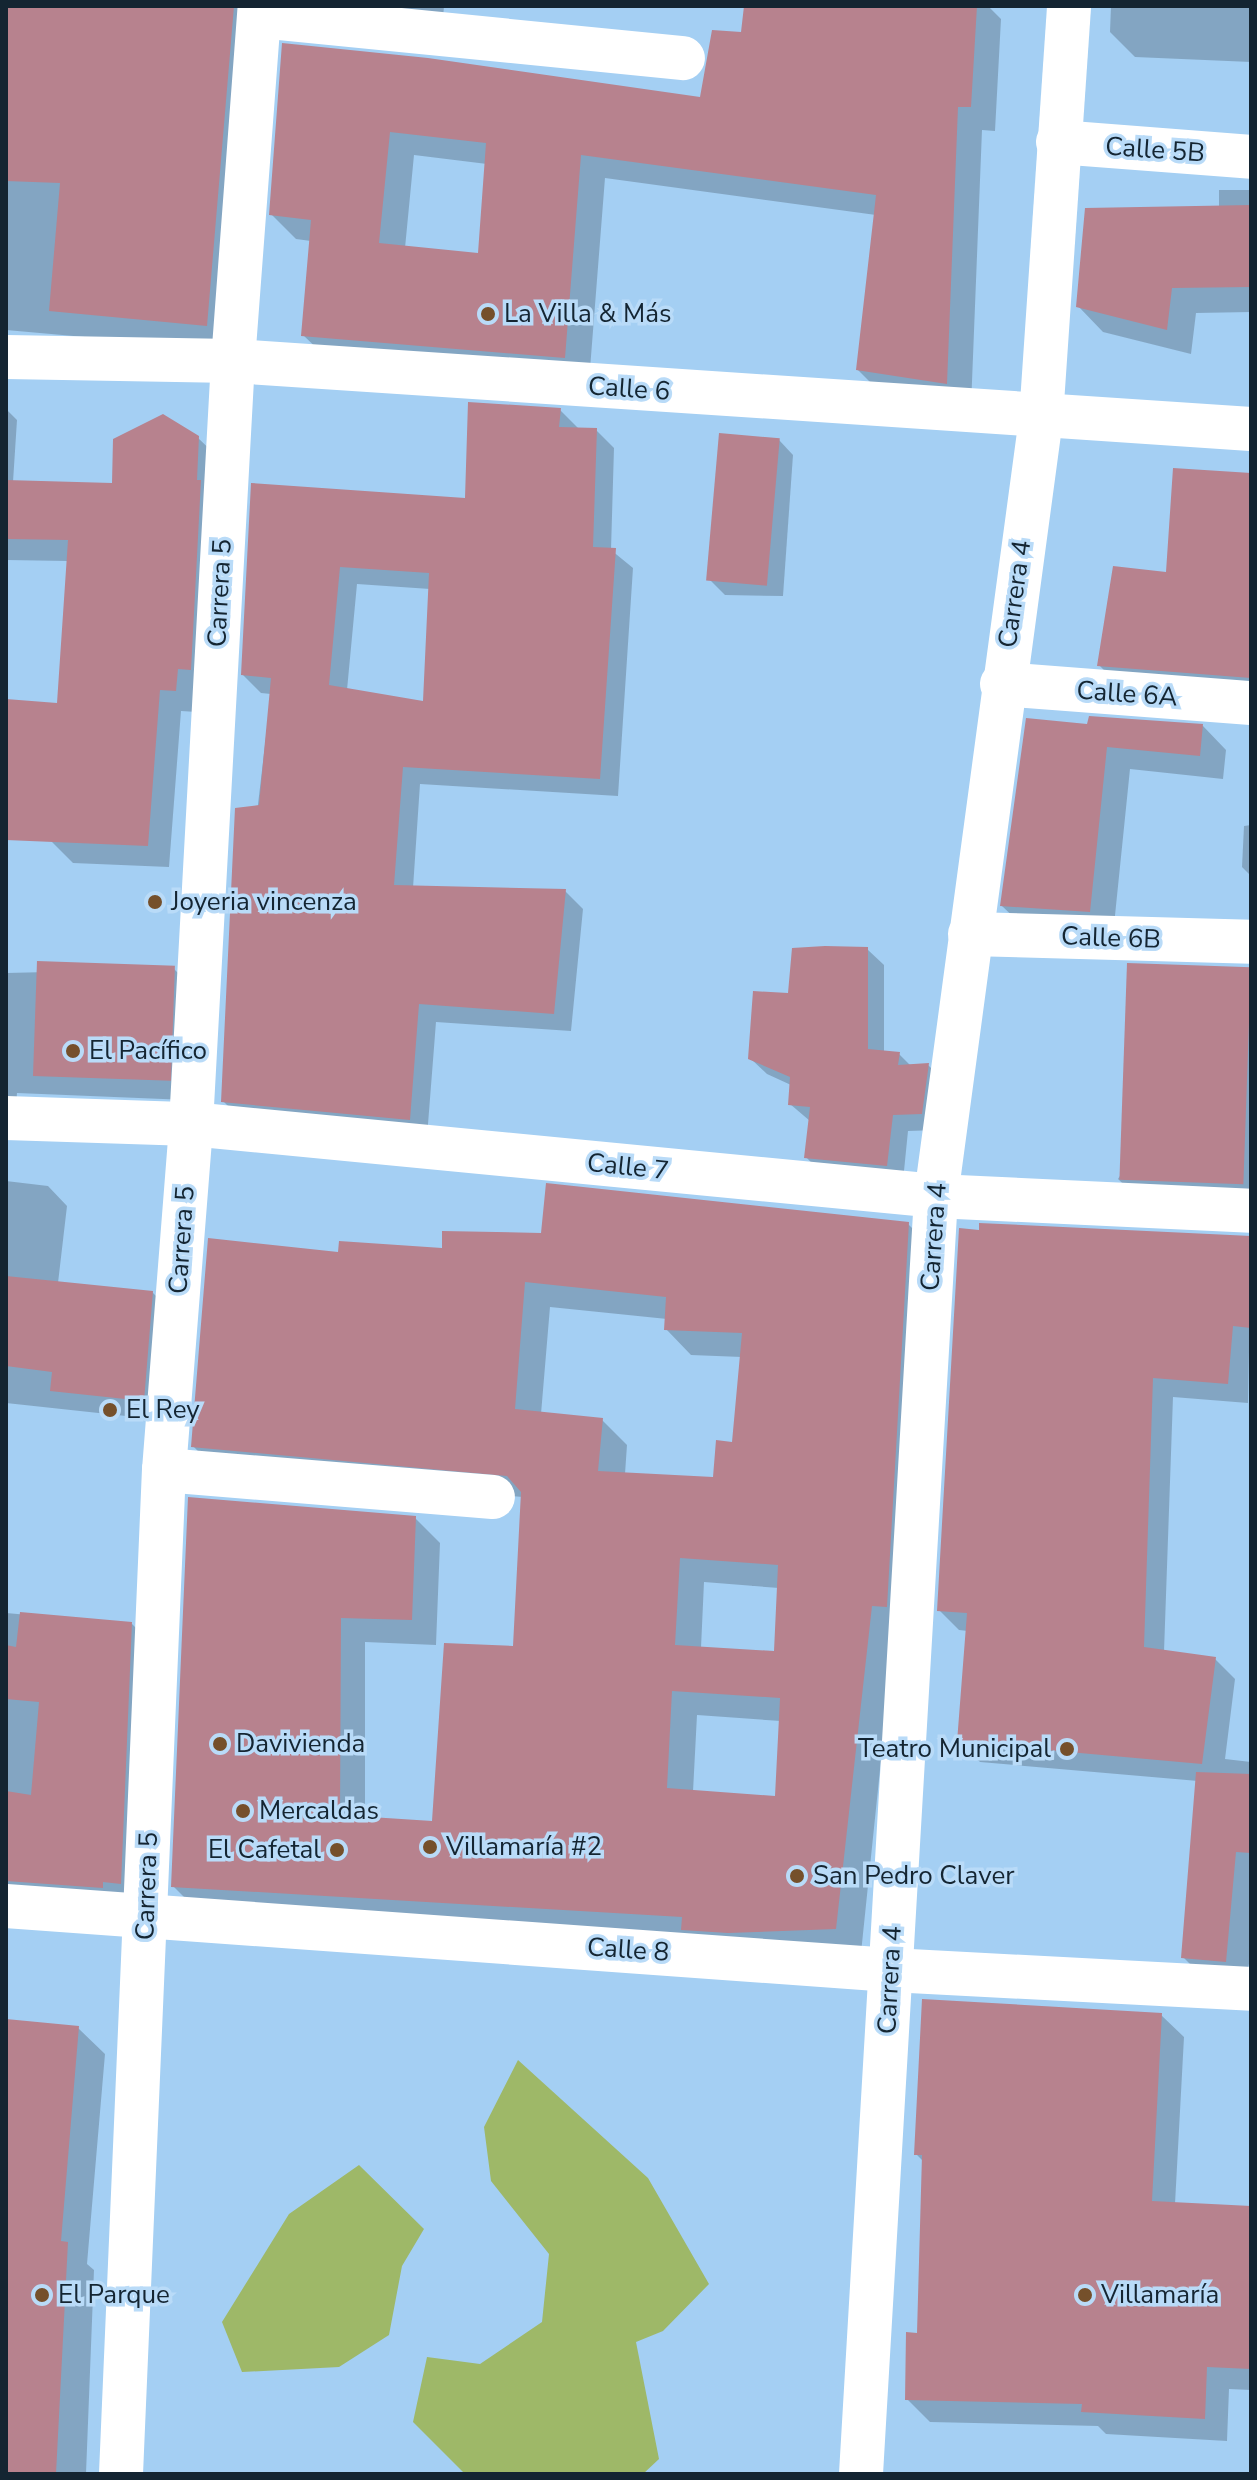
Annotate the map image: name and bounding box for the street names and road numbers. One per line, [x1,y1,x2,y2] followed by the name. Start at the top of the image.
[1104,131,1206,169] street label: Calle 5B
[587,371,671,407] street label: Calle 6
[202,538,238,648] street label: Carrera 5
[992,538,1038,650] street label: Carrera 4
[1075,675,1179,713] street label: Calle 6A
[1061,921,1161,955] street label: Calle 6B
[585,1147,671,1187] street label: Calle 7
[915,1182,953,1292] street label: Carrera 4
[163,1185,201,1295] street label: Carrera 5
[130,1831,164,1941] street label: Carrera 5
[872,1925,908,2035] street label: Carrera 4
[586,1932,670,1968] street label: Calle 8

